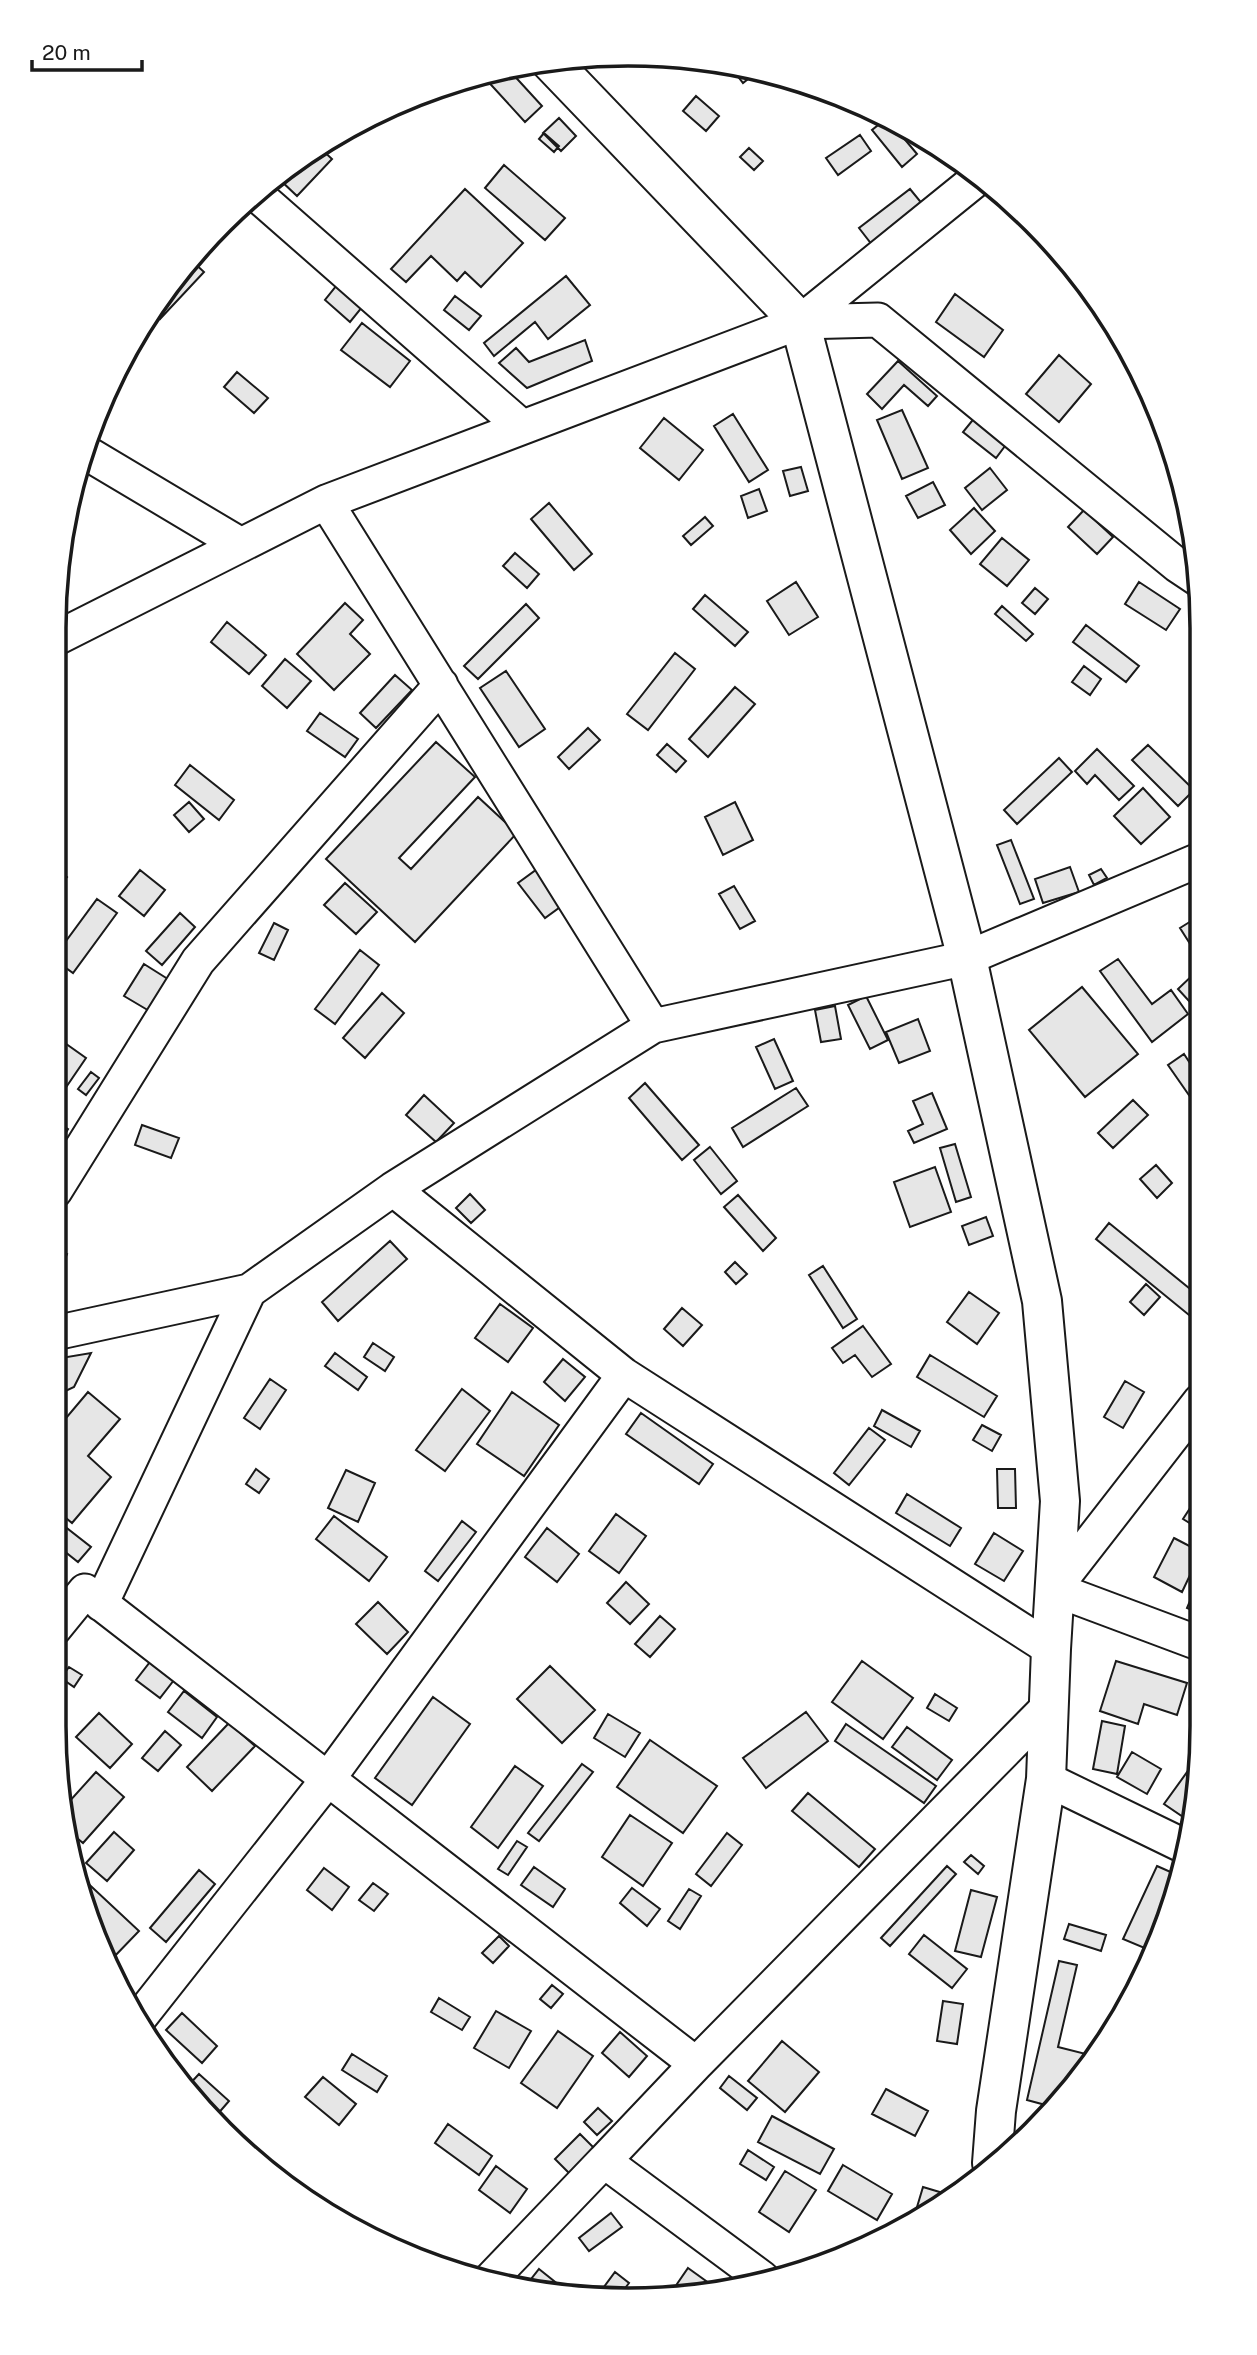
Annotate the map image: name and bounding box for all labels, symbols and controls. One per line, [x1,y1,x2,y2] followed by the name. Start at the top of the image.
[32,28,142,72] scale bar
[42,40,91,65] text: 20 m

